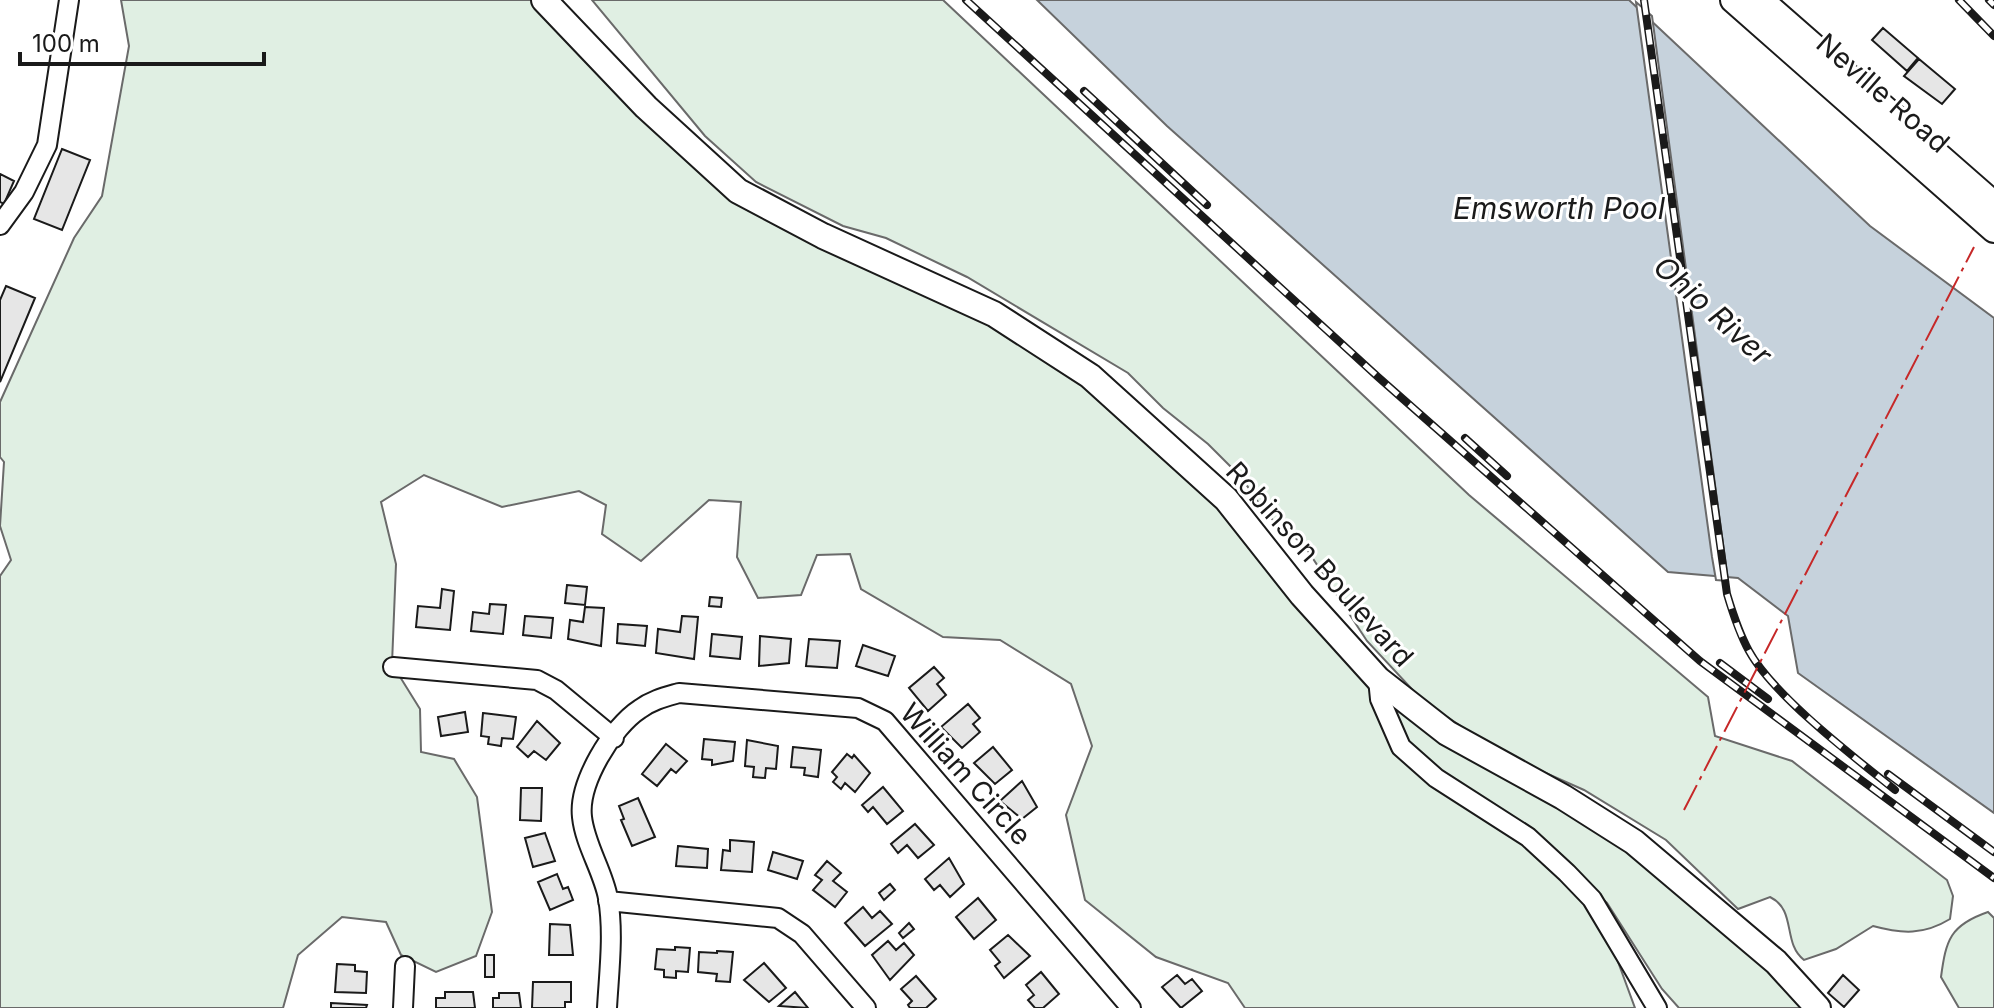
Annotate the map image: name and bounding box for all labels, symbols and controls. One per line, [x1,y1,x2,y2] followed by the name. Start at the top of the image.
[20,16,264,66] scale bar
[1810,26,1956,160] street label: Neville Road
[32,29,100,58] text: 100 m
[1453,190,1666,226] water label: Emsworth Pool
[1647,248,1780,373] water label: Ohio River
[1219,455,1421,673] street label: Robinson Boulevard
[893,696,1039,852] street label: William Circle

